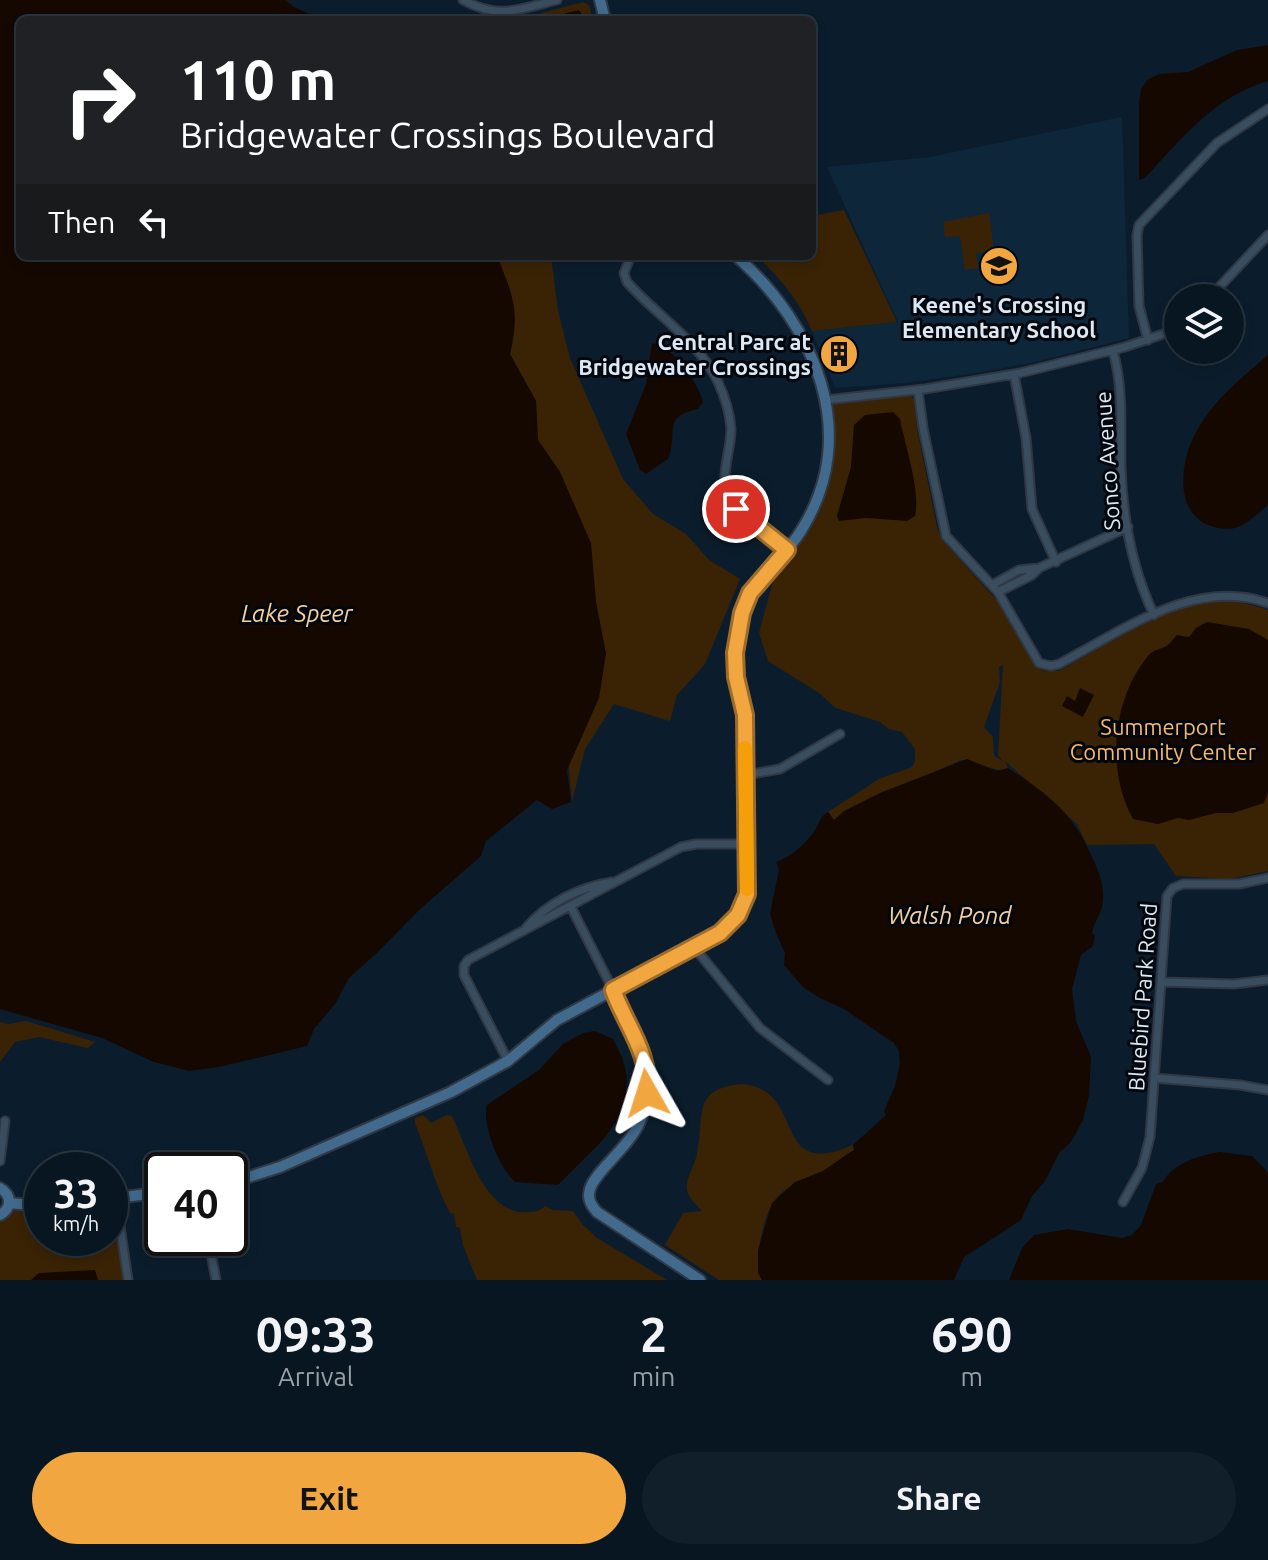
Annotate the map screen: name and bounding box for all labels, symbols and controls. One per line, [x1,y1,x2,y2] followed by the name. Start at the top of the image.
[48,48,152,152] icon: right
[180,48,336,111] text: 110 m
[180,114,715,155] text: Bridgewater Crossings Boulevard
[132,200,176,244] icon: left
[48,205,116,239] text: Then
[978,245,1020,287] school or university icon: Keene's Crossing Elementary School
[1164,284,1244,364] map controls
[1164,284,1244,364] button: layers
[902,292,1096,342] place label: Keene's Crossing Elementary School
[578,329,811,379] place label: Central Parc at Bridgewater Crossings
[818,333,860,375] building icon: Central Parc at Bridgewater Crossings
[1090,391,1124,531] street label: Sonco Avenue
[702,475,770,543] pin
[714,487,758,531] icon: arrive
[241,600,354,627] water label: Lake Speer
[1070,714,1257,764] park label: Summerport Community Center
[888,902,1012,929] water label: Walsh Pond
[1123,902,1161,1092] street label: Bluebird Park Road
[605,1051,689,1135] position arrow
[144,1152,248,1256] speed limit sign: 40
[53,1171,99,1216] text: 33
[53,1212,99,1235] text: km/h
[256,1307,376,1361] text: 09:33
[640,1307,667,1361] text: 2
[931,1307,1012,1361] text: 690
[278,1362,354,1391] text: Arrival
[632,1362,675,1391] text: min
[960,1362,983,1391] text: m
[32,1452,626,1544] button: Exit
[642,1452,1236,1544] button: Share

